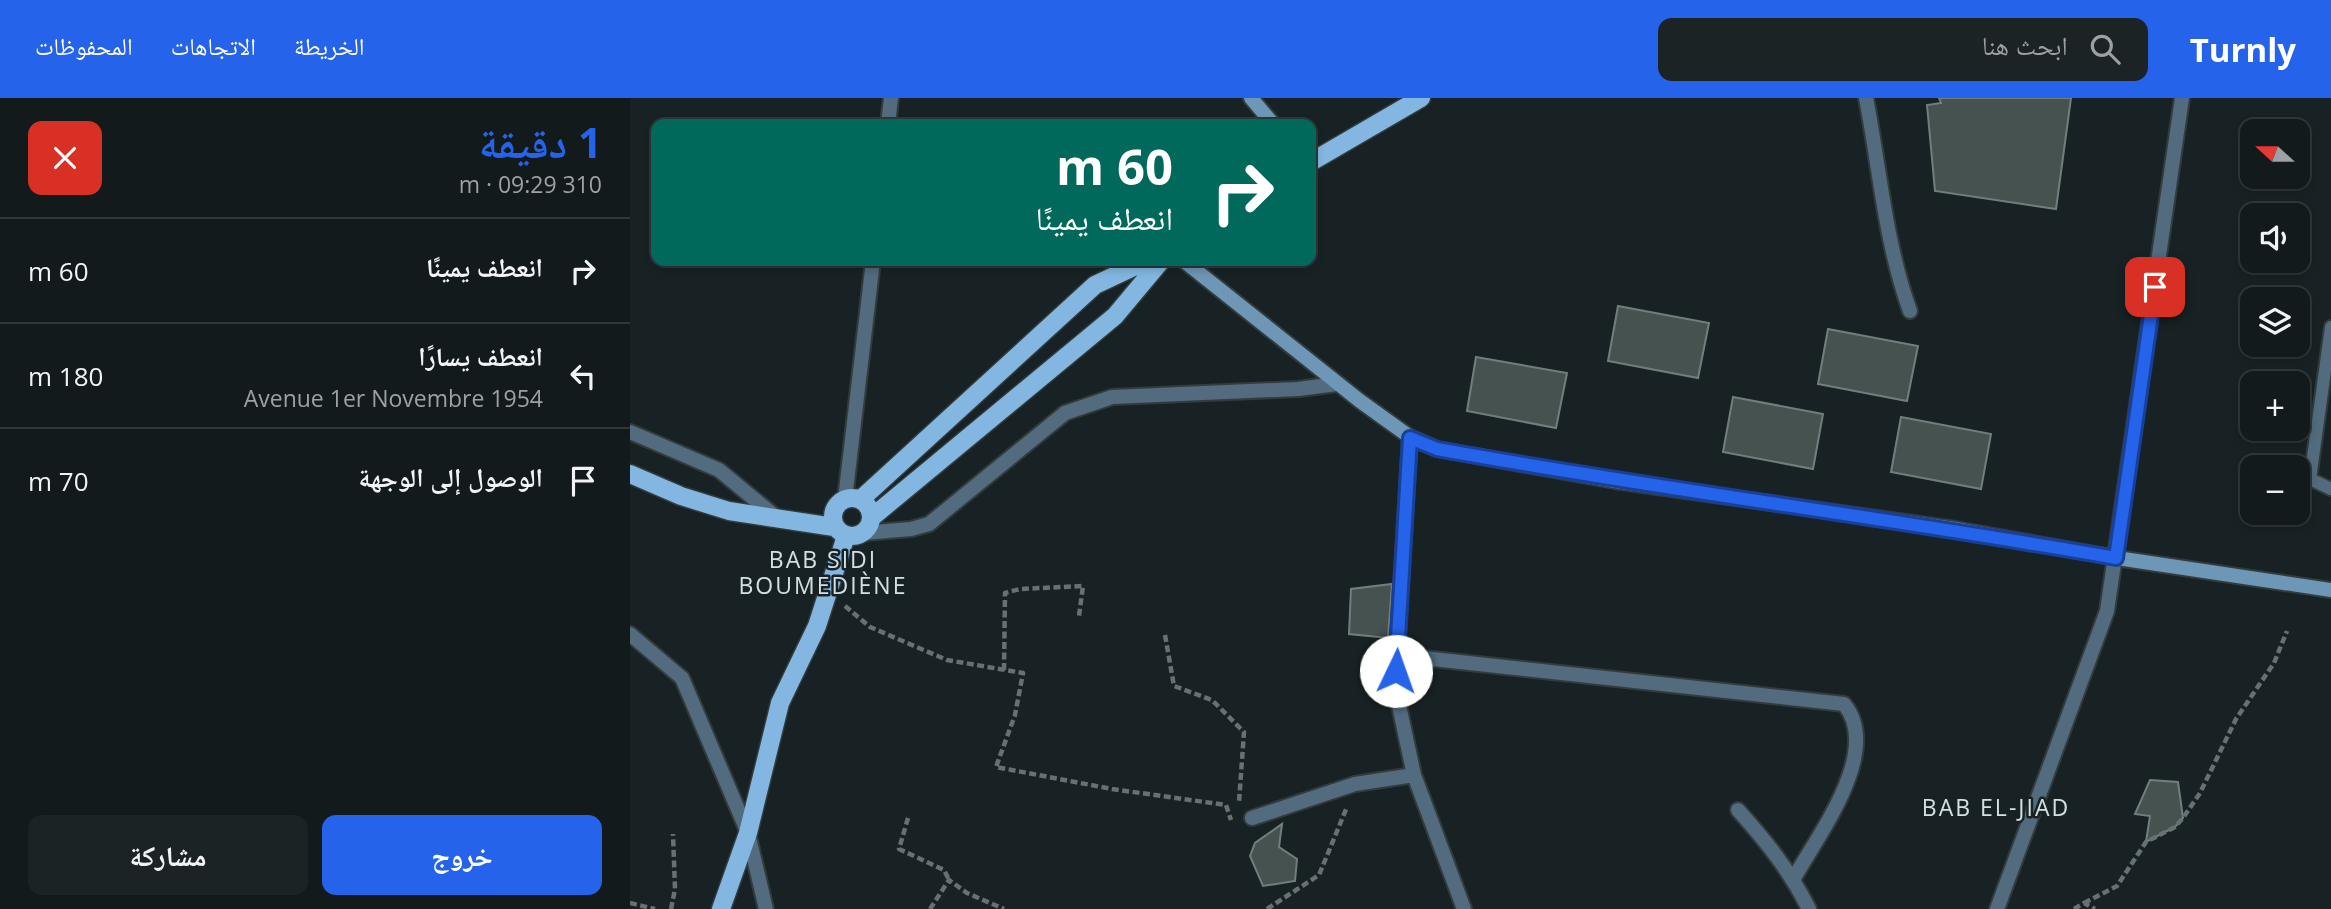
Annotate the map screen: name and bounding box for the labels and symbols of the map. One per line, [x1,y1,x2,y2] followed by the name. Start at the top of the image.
[2240,119,2310,189] north arrow
[2125,257,2185,317] pin
[739,543,907,601] district label: BAB SIDI BOUMEDIÈNE
[1359,634,1433,708] position arrow
[1922,791,2070,823] district label: BAB EL-JIAD

